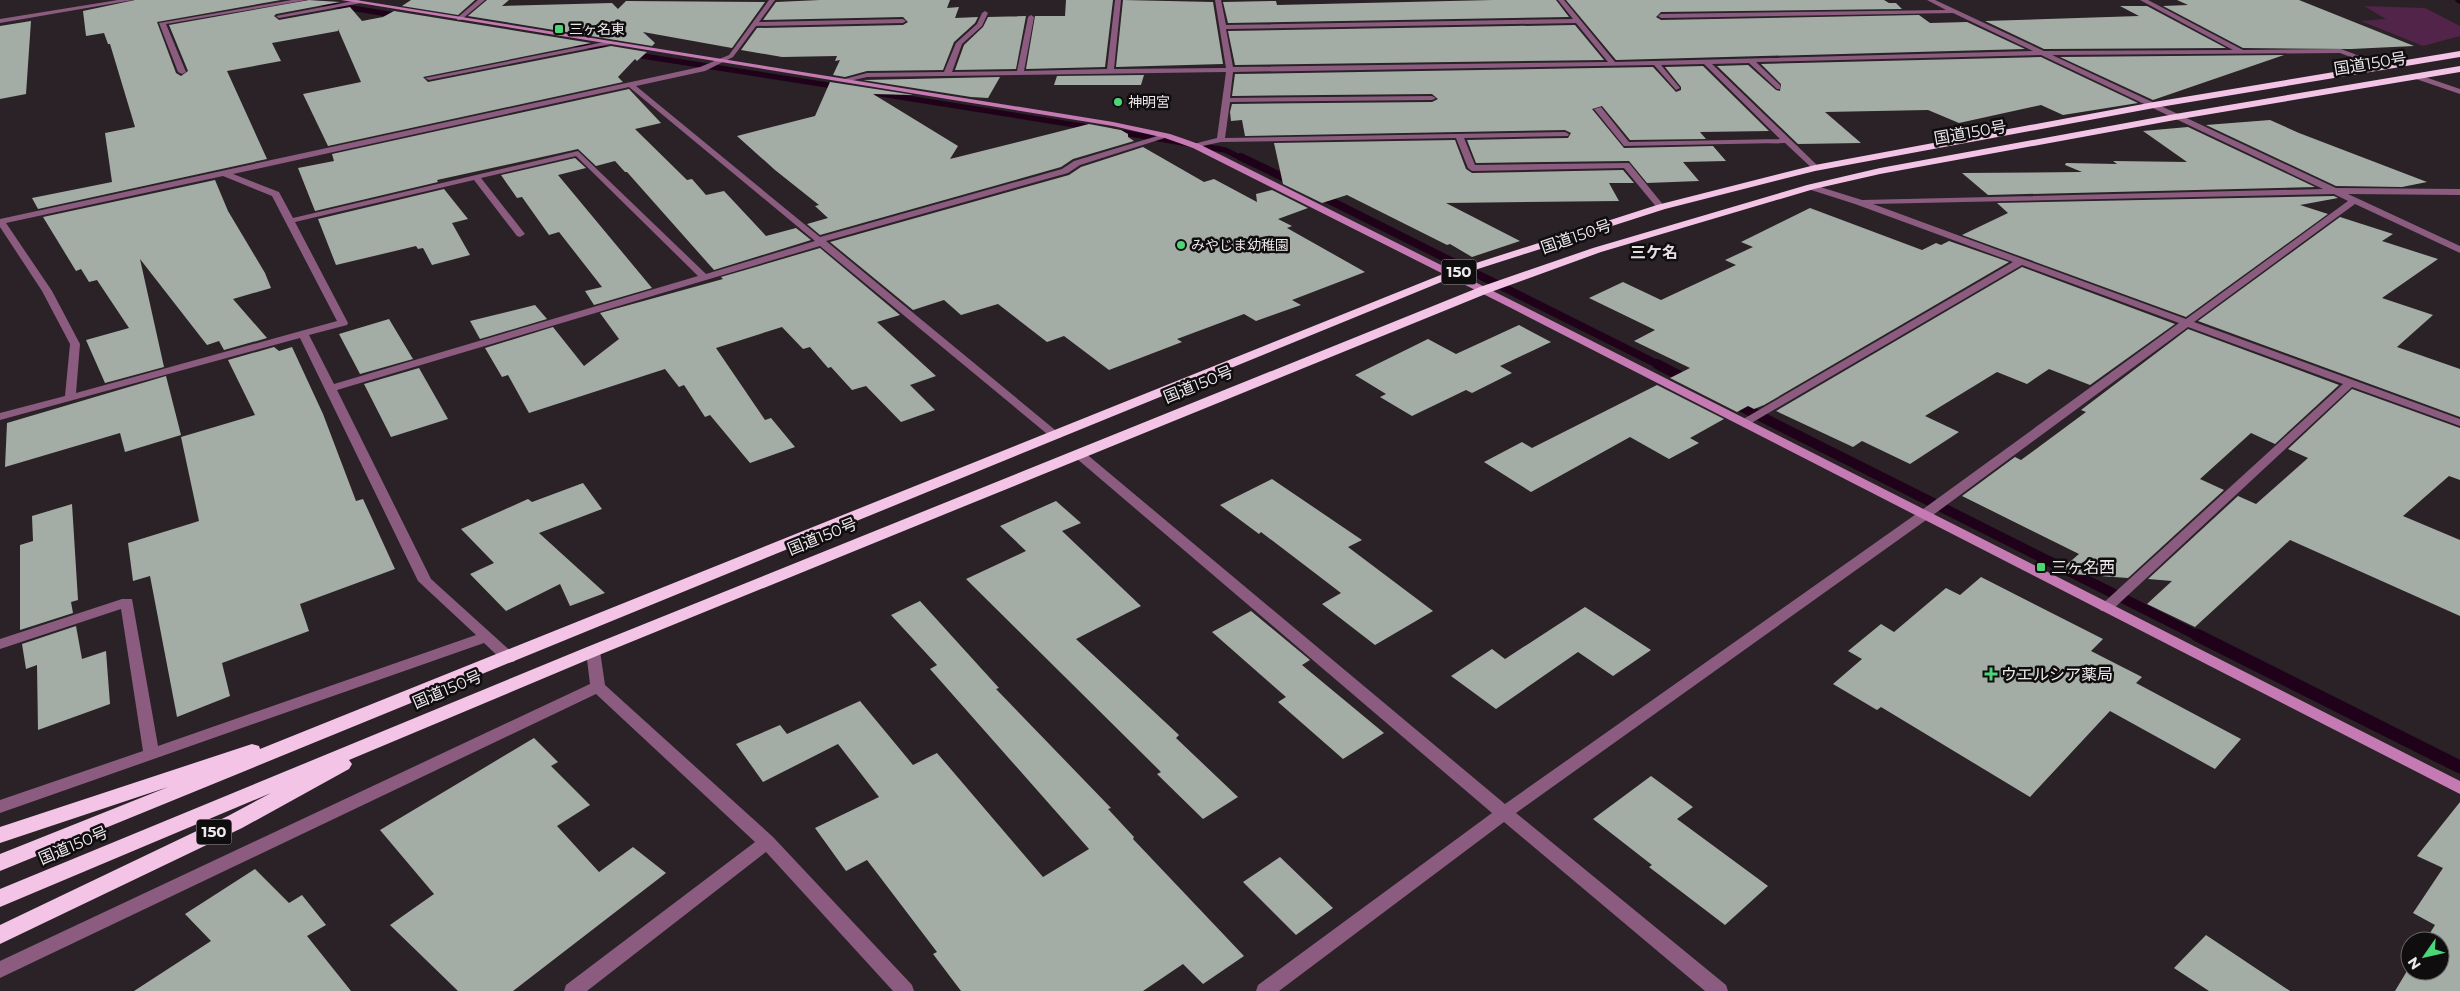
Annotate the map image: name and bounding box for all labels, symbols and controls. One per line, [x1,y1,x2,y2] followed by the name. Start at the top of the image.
[569,20,625,38] place label: 三ヶ名東
[553,23,565,35] marker: 三ヶ名東
[2332,48,2408,79] street label: 国道150号
[1128,93,1170,111] place label: 神明宮
[1112,96,1124,108] marker: 神明宮
[1932,117,2008,148] street label: 国道150号
[1538,216,1614,257] street label: 国道150号
[1191,236,1289,254] place label: みやじま幼稚園
[1175,239,1187,251] marker: みやじま幼稚園
[1630,243,1678,262] district label: 三ケ名
[1442,260,1476,284] road number: 150
[1161,362,1236,407] street label: 国道150号
[785,514,860,559] street label: 国道150号
[2051,558,2115,577] place label: 三ヶ名西
[2035,561,2047,573] marker: 三ヶ名西
[2001,665,2113,684] place label: ウエルシア薬局
[410,666,485,713] street label: 国道150号
[1985,668,1997,680] marker: ウエルシア薬局
[196,820,232,844] road number: 150
[36,822,111,869] street label: 国道150号
[2400,931,2450,981] north arrow
[2404,954,2425,973] text: N

